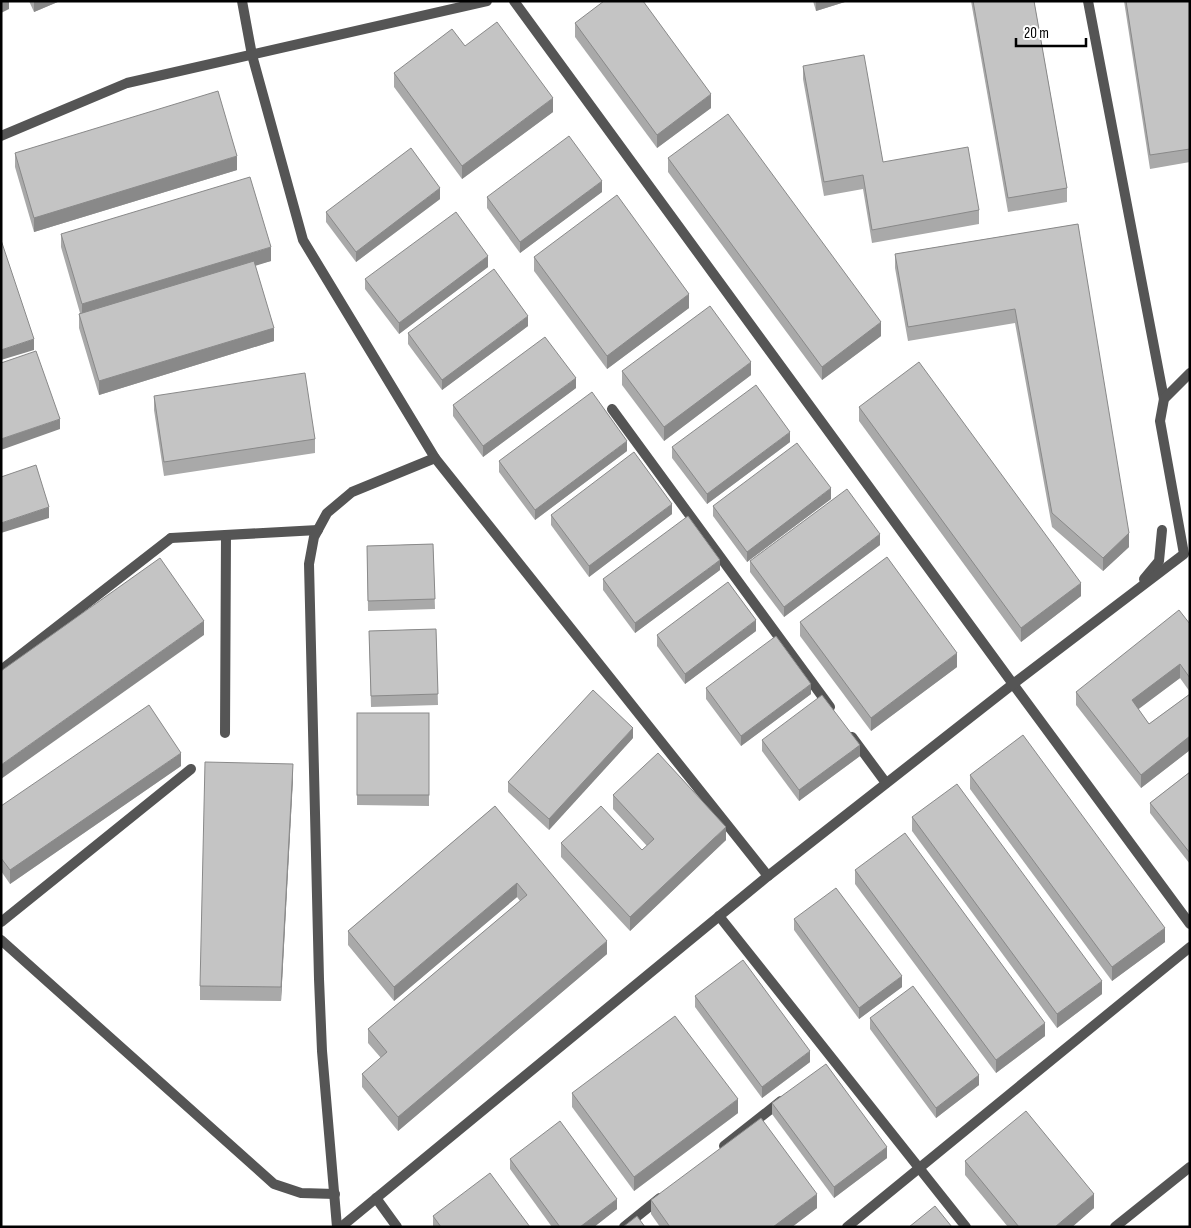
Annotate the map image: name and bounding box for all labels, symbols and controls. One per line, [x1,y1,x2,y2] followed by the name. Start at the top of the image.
[1016,15,1086,47] scale bar
[1024,24,1049,43] text: 20 m

